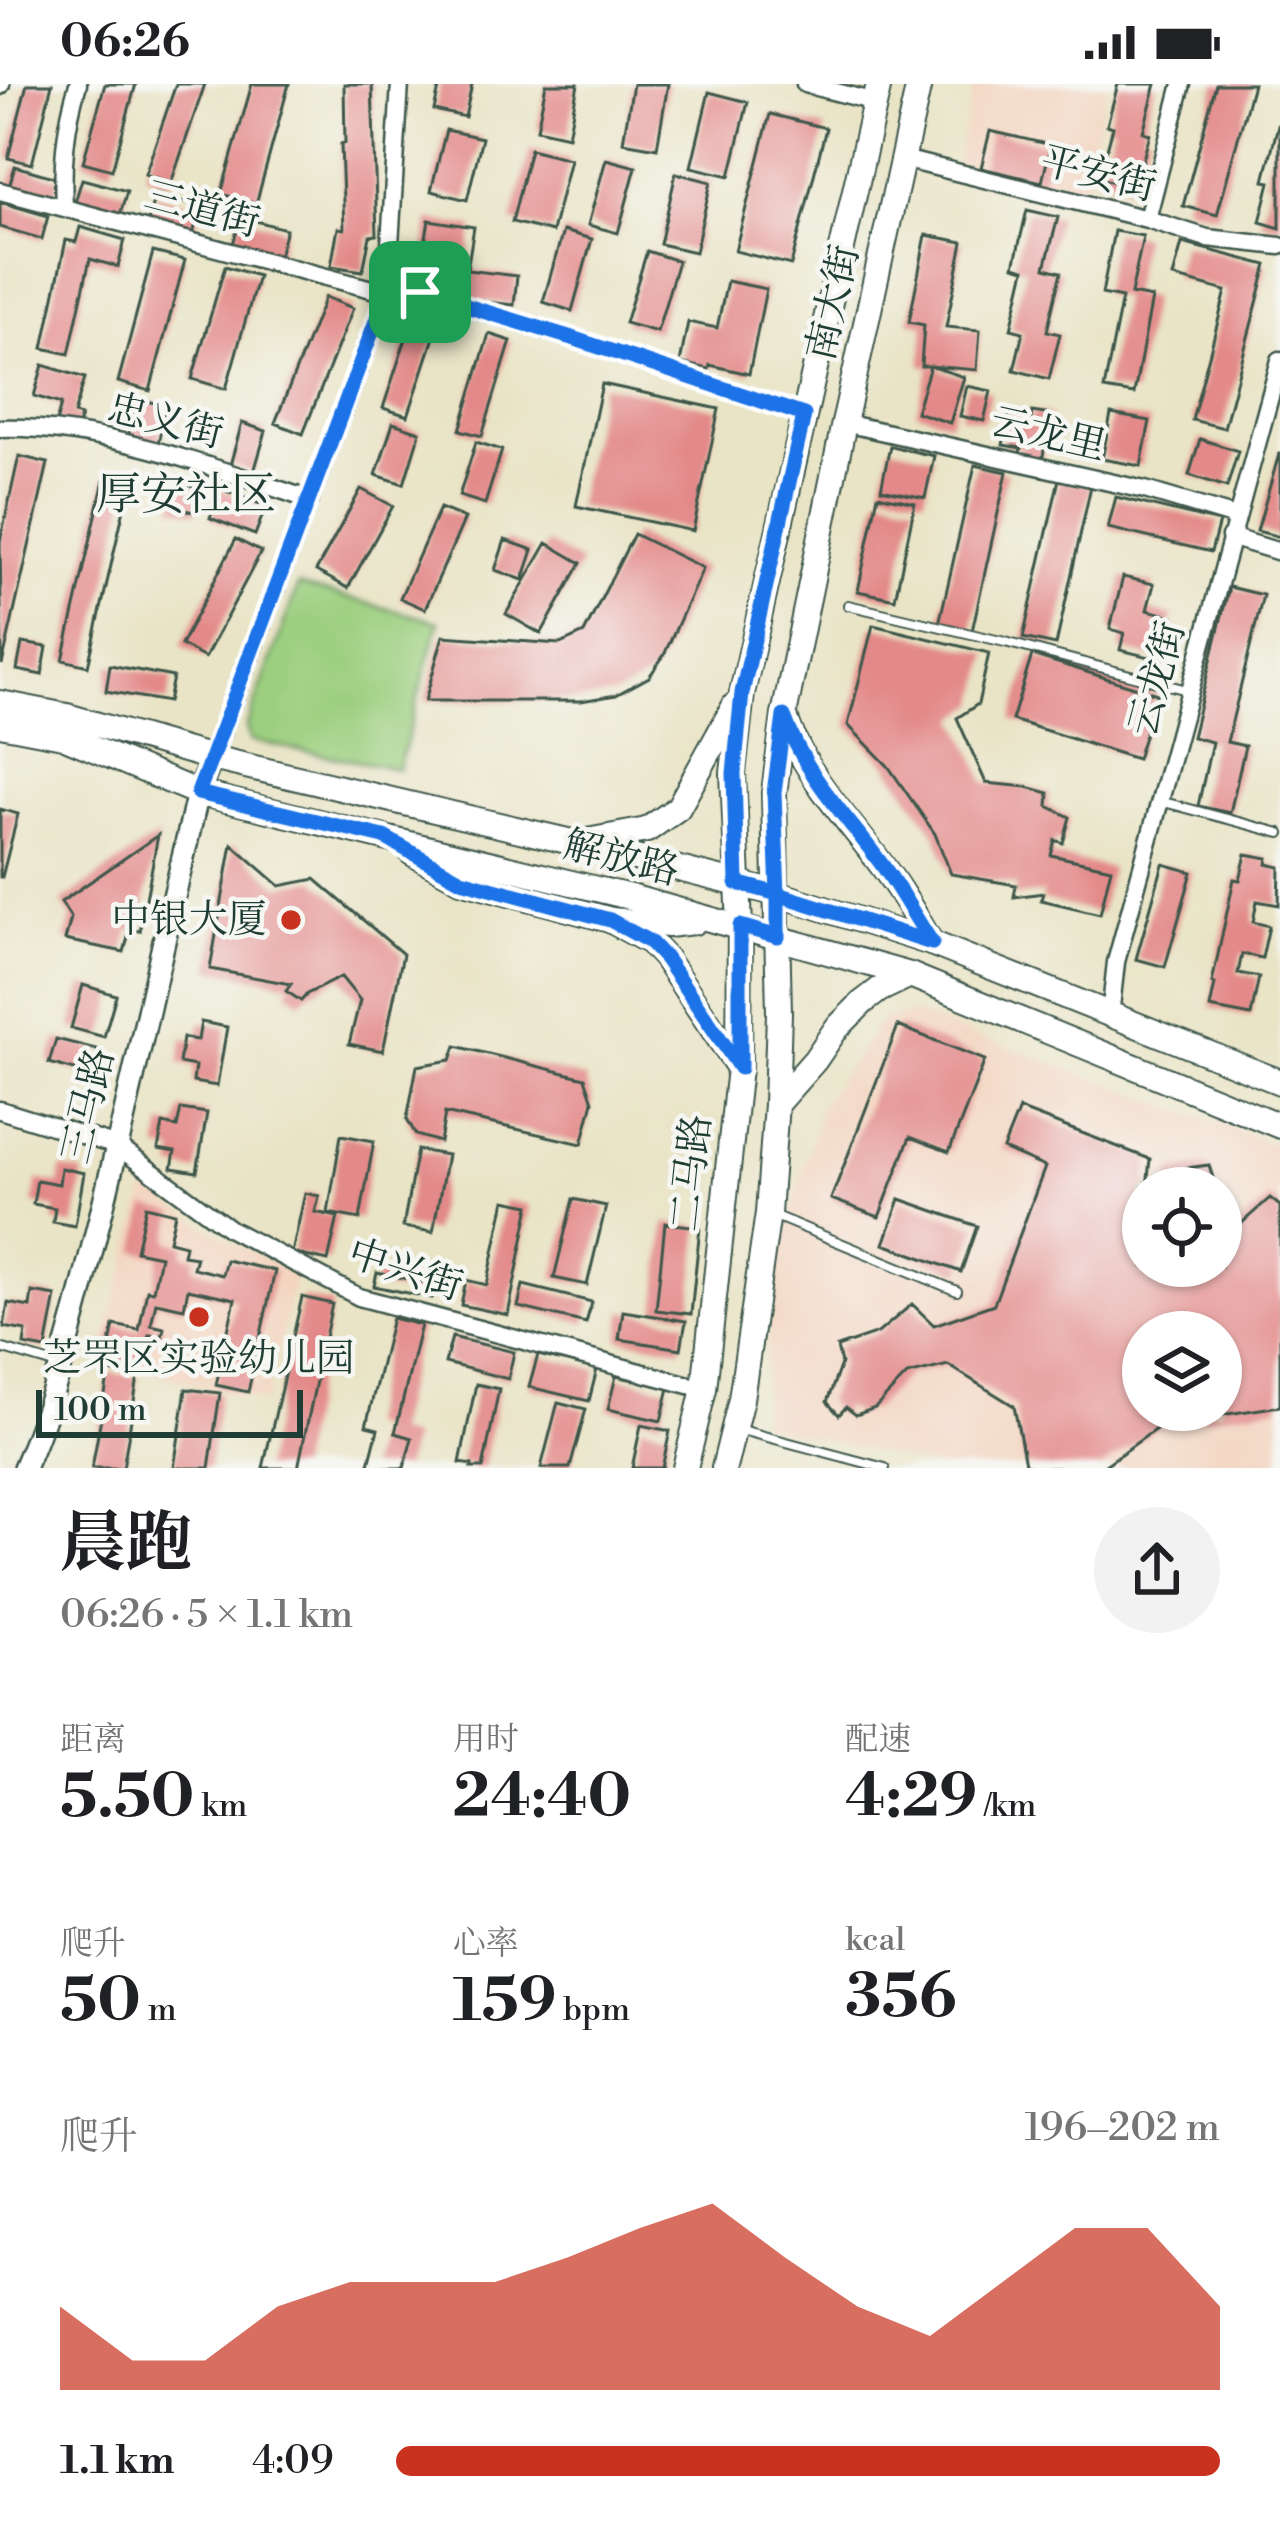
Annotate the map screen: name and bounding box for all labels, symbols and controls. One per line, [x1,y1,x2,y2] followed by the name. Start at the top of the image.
[60,14,190,71] text: 06:26
[1035,137,1161,213] street label: 平安街
[139,171,265,249] street label: 三道街
[797,240,871,366] street label: 南大街
[369,241,471,343] pin
[387,259,453,325] icon: arrive
[102,384,228,460] street label: 忠义街
[985,398,1111,472] street label: 云龙里
[96,467,276,524] district label: 厚安社区
[1119,616,1197,742] street label: 云龙街
[558,821,684,897] street label: 解放路
[111,896,267,945] place label: 中银大厦
[278,907,304,933] marker: 中银大厦
[52,1043,126,1169] street label: 三马路
[662,1112,722,1234] street label: 二马路
[1122,1167,1242,1431] map controls
[1122,1167,1242,1287] button: locate
[342,1230,468,1312] street label: 中兴街
[186,1304,212,1330] marker: 芝罘区实验幼儿园
[1122,1311,1242,1431] button: layers
[43,1335,355,1384] place label: 芝罘区实验幼儿园
[36,1384,303,1437] scale bar
[54,1390,147,1431] text: 100 m
[60,1504,192,1587] text: 晨跑
[1094,1507,1220,1633] button: share
[60,1591,353,1640] text: 06:26 · 5 × 1.1 km
[60,1720,126,1761] text: 距离
[453,1720,519,1761] text: 用时
[845,1720,911,1761] text: 配速
[60,1761,194,1836] text: 5.50
[453,1761,631,1836] text: 24:40
[845,1761,977,1836] text: 4:29
[194,1786,247,1827] text: km
[977,1786,1036,1827] text: /km
[845,1920,905,1961] text: kcal
[60,1924,126,1965] text: 爬升
[453,1924,519,1965] text: 心率
[845,1961,956,2036] text: 356
[60,1965,141,2040] text: 50
[453,1965,556,2040] text: 159
[141,1990,177,2031] text: m
[556,1990,630,2031] text: bpm
[1024,2104,1220,2153] text: 196–202 m
[60,2113,138,2162] text: 爬升
[60,2437,175,2486] text: 1.1 km
[252,2437,334,2486] text: 4:09

